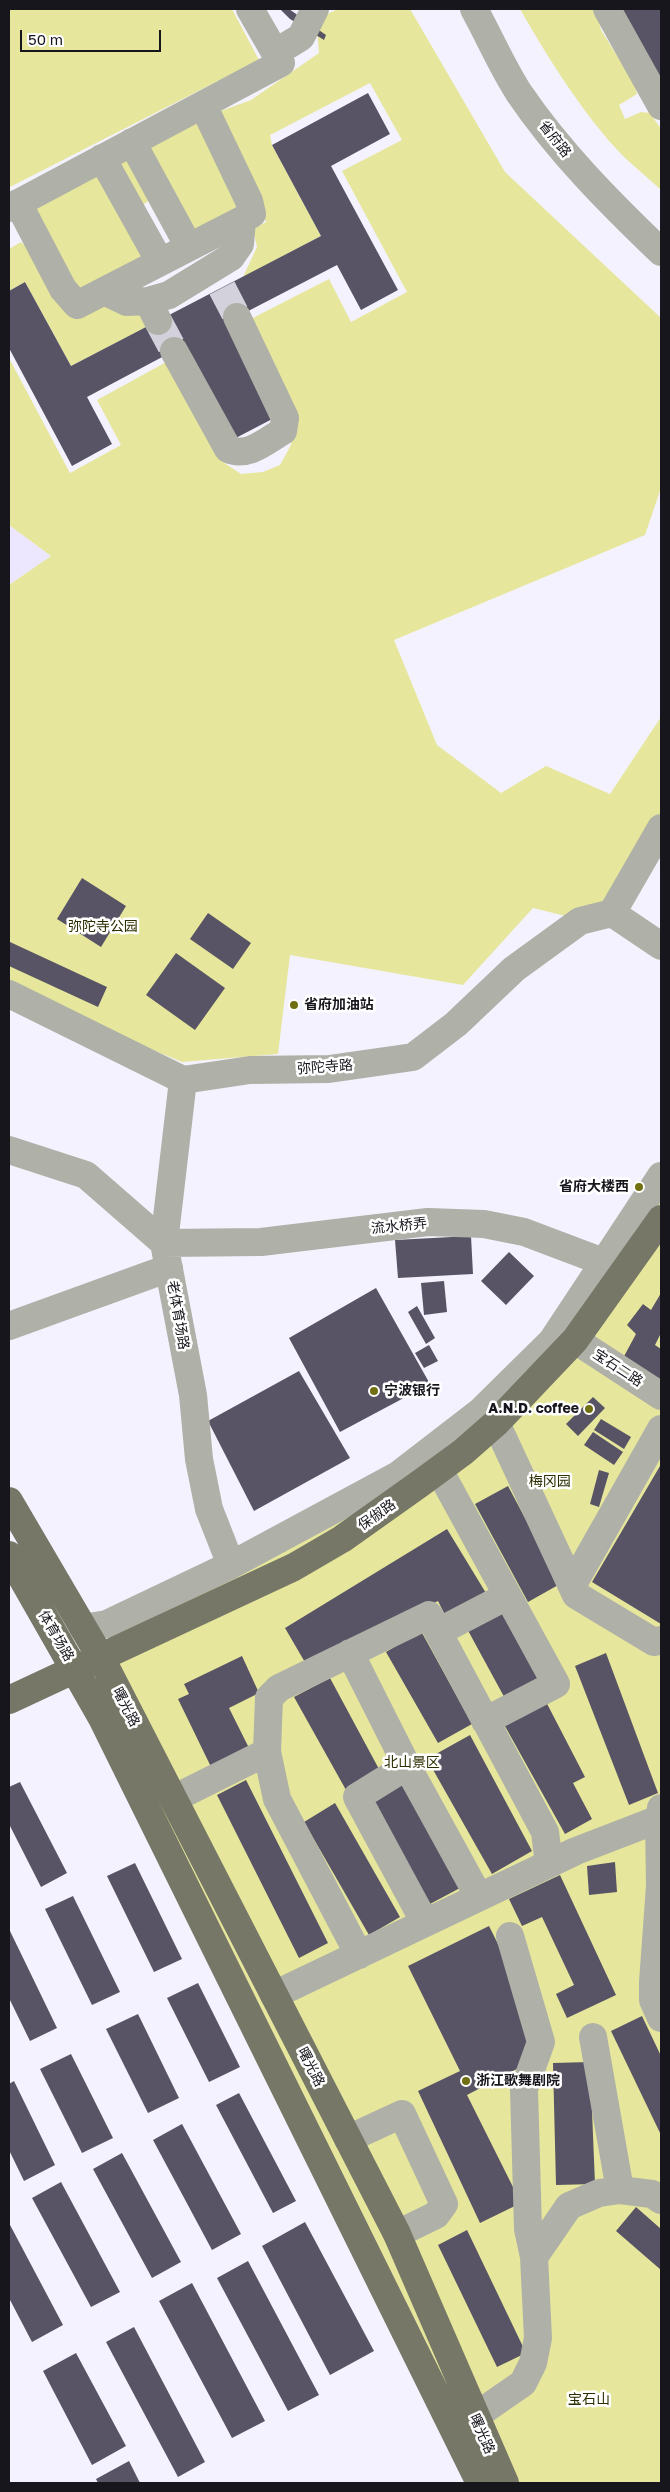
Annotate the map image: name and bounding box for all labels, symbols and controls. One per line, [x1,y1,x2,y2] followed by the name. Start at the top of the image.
[22,20,164,52] scale bar
[28,30,63,48] text: 50 m
[535,117,575,161] street label: 省府路
[68,919,138,935] park label: 弥陀寺公园
[304,997,374,1013] place label: 省府加油站
[288,999,300,1011] marker: 省府加油站
[296,1057,354,1077] street label: 弥陀寺路
[559,1179,629,1195] place label: 省府大楼西
[633,1181,645,1193] marker: 省府大楼西
[370,1215,428,1237] street label: 流水桥弄
[164,1279,192,1351] street label: 老体育场路
[590,1346,646,1390] street label: 宝石二路
[384,1383,440,1399] place label: 宁波银行
[368,1385,380,1397] marker: 宁波银行
[488,1401,579,1417] place label: A.N.D. coffee
[583,1403,595,1415] marker: A.N.D. coffee
[529,1474,571,1490] park label: 梅冈园
[355,1496,399,1534] street label: 保俶路
[35,1608,77,1664] street label: 体育场路
[109,1684,143,1730] street label: 曙光路
[384,1755,440,1771] park label: 北山景区
[294,2044,328,2090] street label: 曙光路
[476,2073,560,2089] place label: 浙江歌舞剧院
[460,2075,472,2087] marker: 浙江歌舞剧院
[568,2392,610,2408] park label: 宝石山
[466,2411,498,2457] street label: 曙光路

